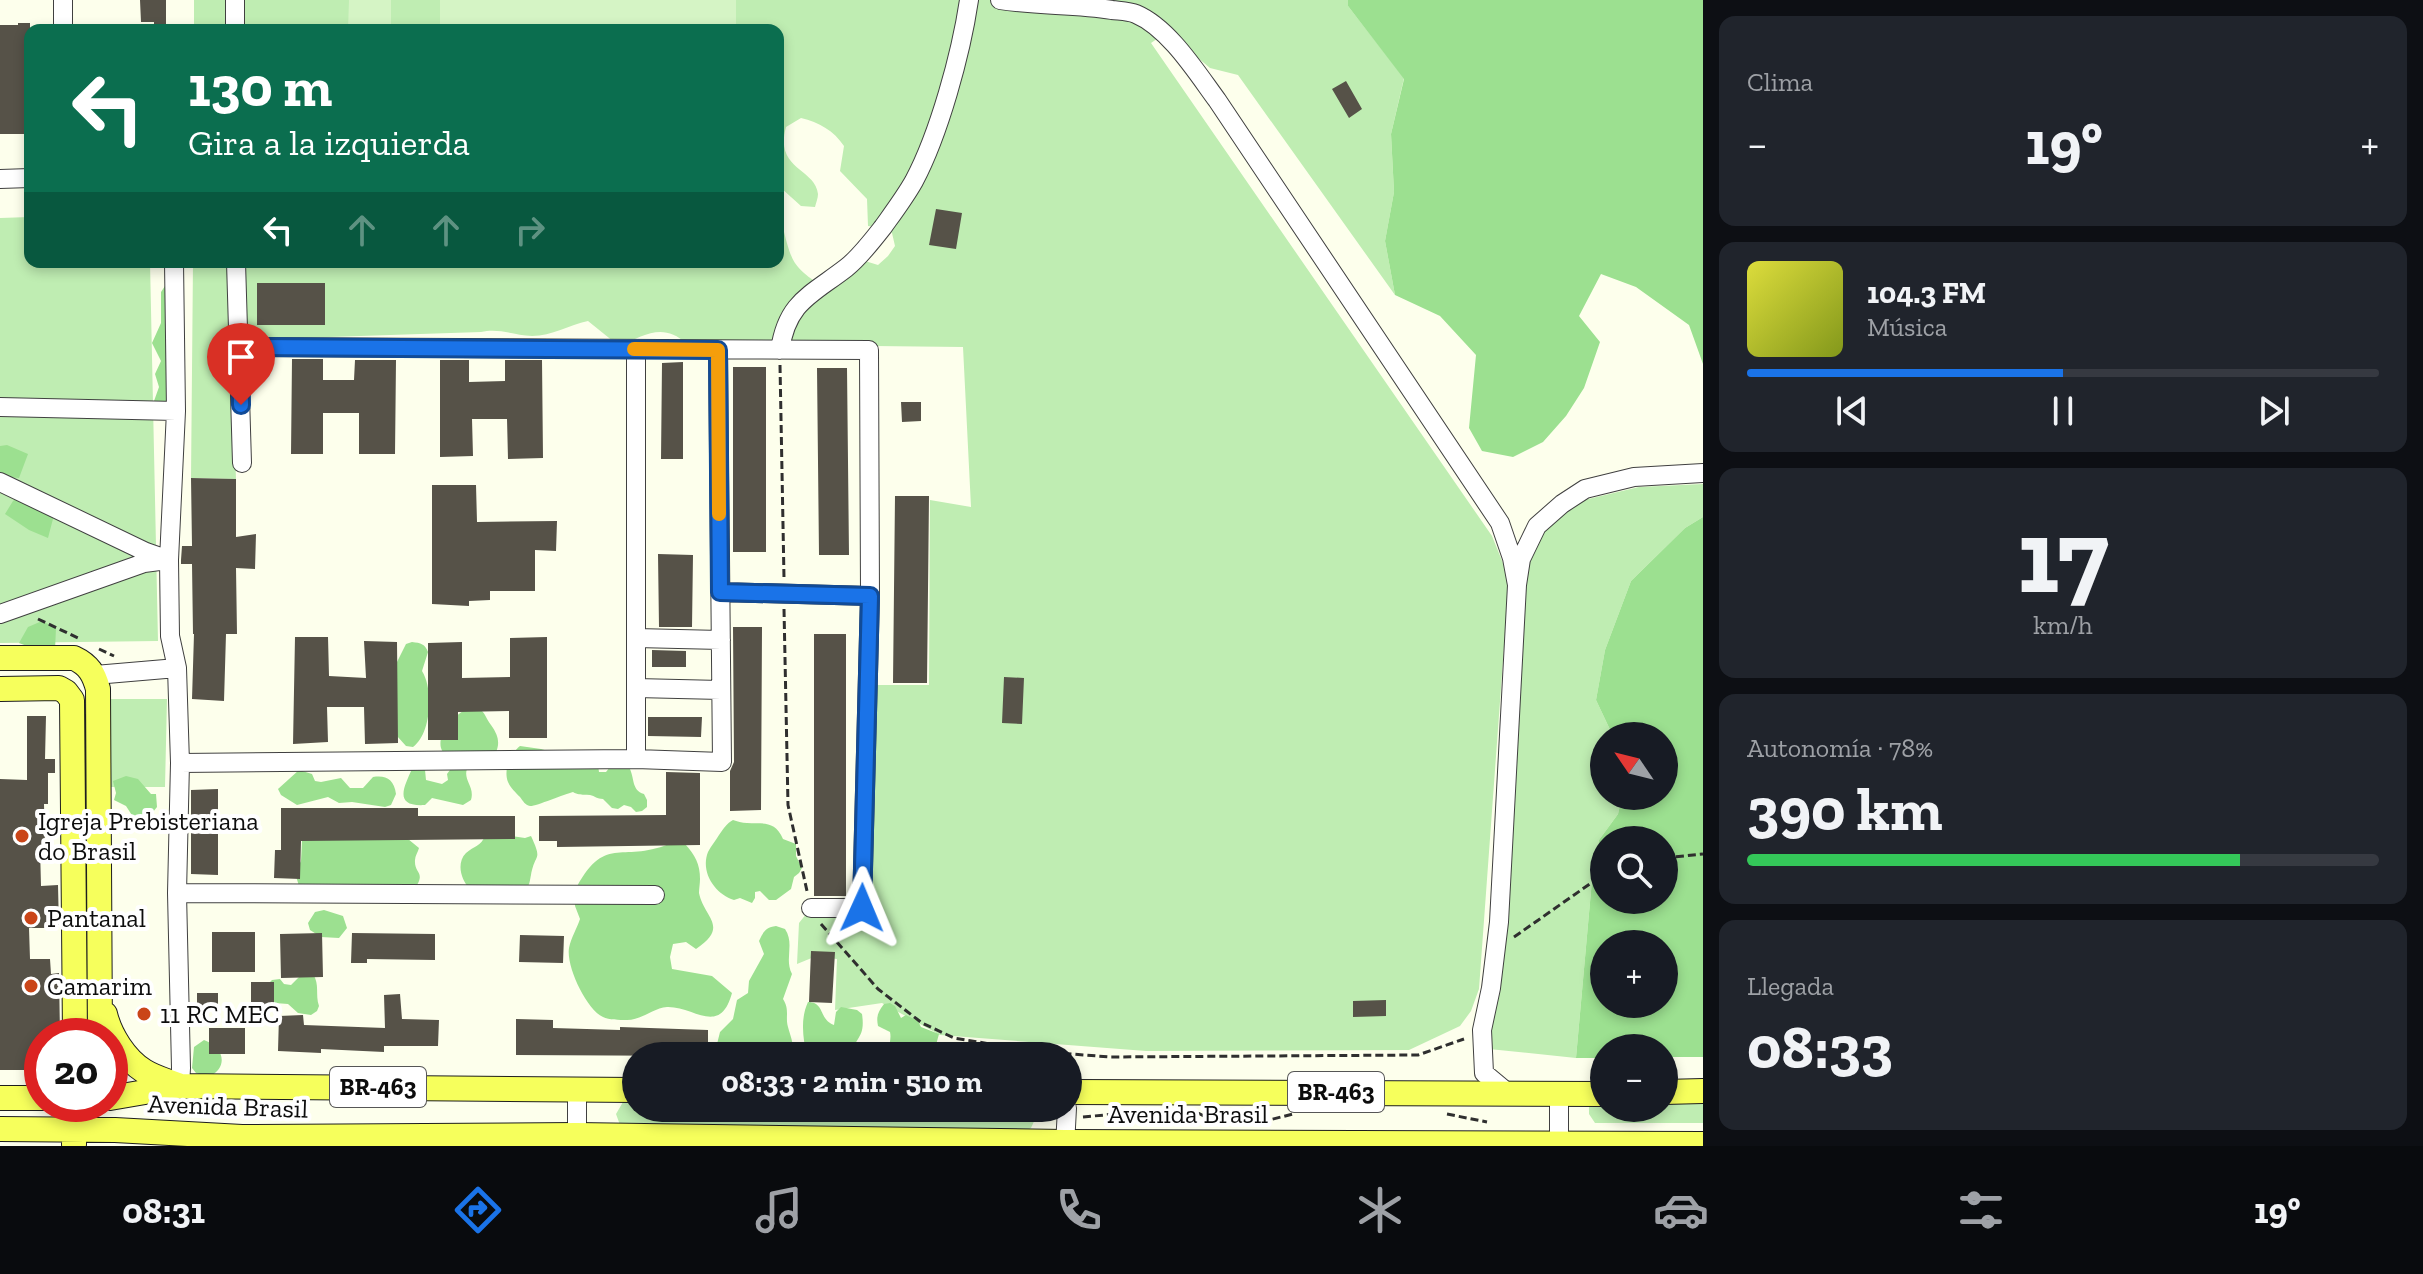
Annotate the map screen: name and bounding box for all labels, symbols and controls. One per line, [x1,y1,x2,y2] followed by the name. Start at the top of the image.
[188,53,332,120] text: 130 m
[56,56,160,160] icon: left
[1747,66,1813,98] text: Clima
[2025,107,2103,179] text: 19°
[1747,117,1768,170] text: −
[2360,117,2379,170] text: +
[188,121,470,164] text: Gira a la izquierda
[256,208,300,252] icon: left
[340,208,384,252] icon: ahead
[424,208,468,252] icon: ahead
[508,208,552,252] icon: right
[1867,275,1986,311] text: 104.3 FM
[1867,311,1947,343] text: Música
[207,323,275,405] pin
[219,335,263,379] icon: arrive
[1830,389,1874,433] icon: previous
[2041,389,2085,433] icon: pause
[2252,389,2296,433] icon: next
[2017,494,2109,619] text: 17
[2033,609,2093,641] text: km/h
[1590,722,1678,810] north arrow
[1590,722,1678,1122] map controls
[1747,732,1933,764] text: Autonomía · 78%
[1747,773,1943,845] text: 390 km
[38,805,259,867] place label: Igreja Prebisteriana do Brasil
[1590,826,1678,914] button: search
[13,827,31,845] marker: Igreja Prebisteriana do Brasil
[820,866,904,950] position arrow
[47,902,146,934] place label: Pantanal
[22,909,40,927] marker: Pantanal
[1590,930,1678,1018] button: +
[47,970,153,1002] place label: Camarim
[1747,970,1834,1002] text: Llegada
[22,977,40,995] marker: Camarim
[160,998,280,1030] place label: 11 RC MEC
[135,1005,153,1023] marker: 11 RC MEC
[1747,1011,1893,1083] text: 08:33
[24,1018,128,1122] speed limit sign: 20
[1590,1034,1678,1122] button: −
[722,1064,982,1100] text: 08:33 · 2 min · 510 m
[330,1067,426,1107] road number: BR-463
[1288,1072,1384,1112] road number: BR-463
[147,1087,309,1125] street label: Avenida Brasil
[1108,1098,1268,1130] street label: Avenida Brasil
[450,1182,506,1238] icon: directions
[751,1182,807,1238] icon: music
[1051,1182,1107,1238] icon: phone
[1352,1182,1408,1238] icon: climate
[1653,1182,1709,1238] icon: car
[1953,1182,2009,1238] icon: filters
[122,1189,205,1232] text: 08:31
[2254,1189,2301,1232] text: 19°

